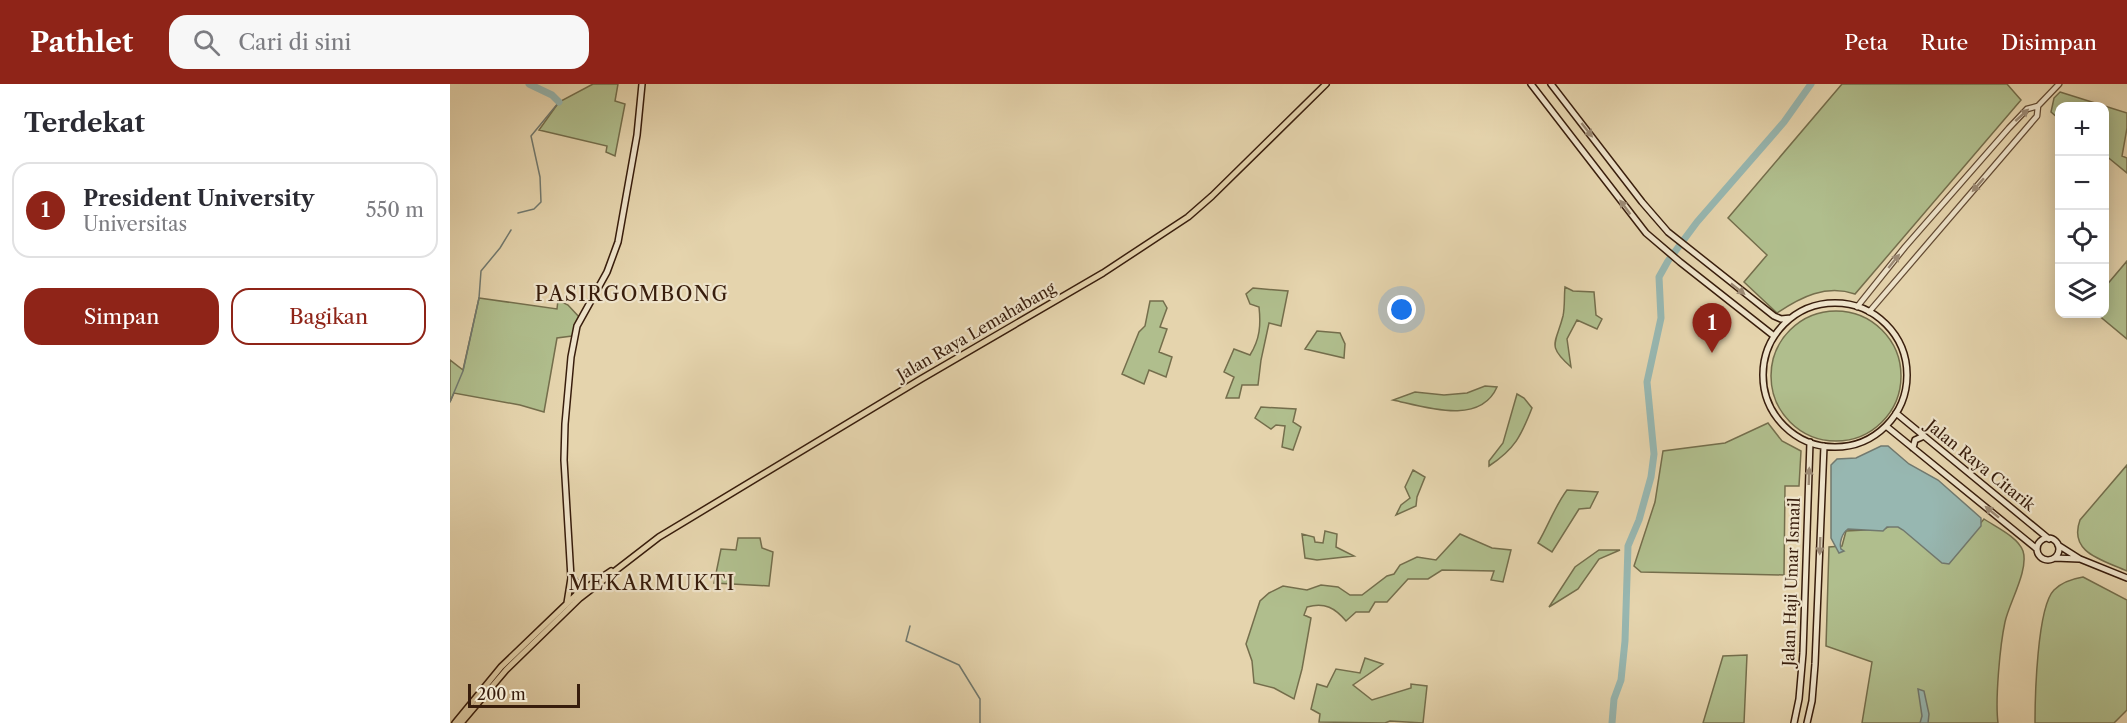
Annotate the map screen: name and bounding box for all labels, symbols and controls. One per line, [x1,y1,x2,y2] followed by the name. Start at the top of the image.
[169,15,589,69] search box
[30,25,133,59] text: Pathlet
[190,26,223,59] icon: search
[238,29,351,56] text: Cari di sini
[1844,30,1888,55] text: Peta
[1921,30,1968,55] text: Rute
[2001,30,2097,55] text: Disimpan
[2055,102,2109,318] map controls
[2055,102,2109,156] button: +
[24,107,145,139] text: Terdekat
[2015,108,2030,122] one-way arrow
[1580,122,1593,138] one-way arrow
[2055,156,2109,210] button: −
[1972,177,1985,192] one-way arrow
[83,185,314,212] text: President University
[41,198,50,222] text: 1
[366,198,424,222] text: 550 m
[1620,200,1632,215] one-way arrow
[2055,210,2109,264] button: locate
[83,212,187,236] text: Universitas
[1887,254,1900,269] one-way arrow
[2055,264,2109,318] button: layers
[891,277,1059,386] street label: Jalan Raya Lemahabang
[535,282,729,306] district label: PASIRGOMBONG
[1731,282,1746,294] one-way arrow
[24,288,219,345] button: Simpan
[231,288,426,345] button: Bagikan
[1387,295,1416,324] your location
[1692,304,1732,353] pin: 1
[1920,413,2040,515] street label: Jalan Raya Citarik
[1804,467,1813,486] one-way arrow
[1778,497,1804,670] street label: Jalan Haji Umar Ismail
[1985,506,2000,519] one-way arrow
[1816,537,1825,556] one-way arrow
[568,571,736,595] district label: MEKARMUKTI
[468,681,580,708] scale bar
[477,684,526,704] text: 200 m

